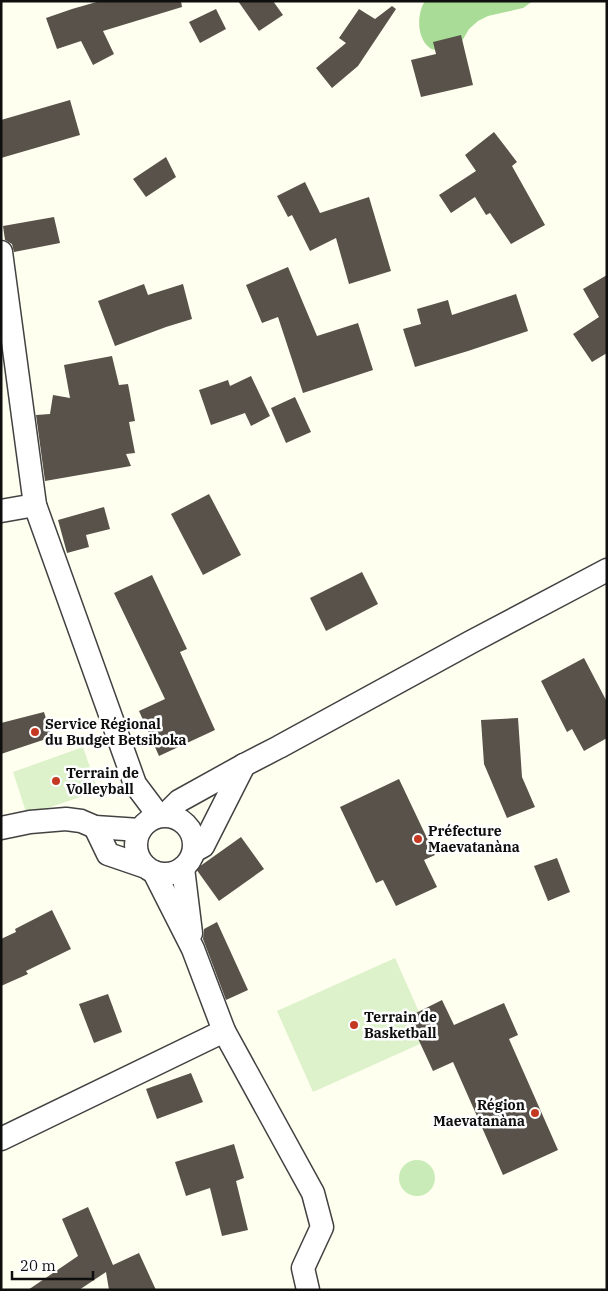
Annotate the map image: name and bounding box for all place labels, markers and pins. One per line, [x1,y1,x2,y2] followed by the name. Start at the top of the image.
[45,715,187,749] place label: Service Régional du Budget Betsiboka
[29,726,41,738] marker: Service Régional du Budget Betsiboka
[66,764,139,798] place label: Terrain de Volleyball
[50,775,62,787] marker: Terrain de Volleyball
[428,822,520,856] place label: Préfecture Maevatanàna
[412,833,424,845] marker: Préfecture Maevatanàna
[364,1008,437,1042] place label: Terrain de Basketball
[348,1019,360,1031] marker: Terrain de Basketball
[433,1096,525,1130] place label: Région Maevatanàna
[529,1107,541,1119] marker: Région Maevatanàna

